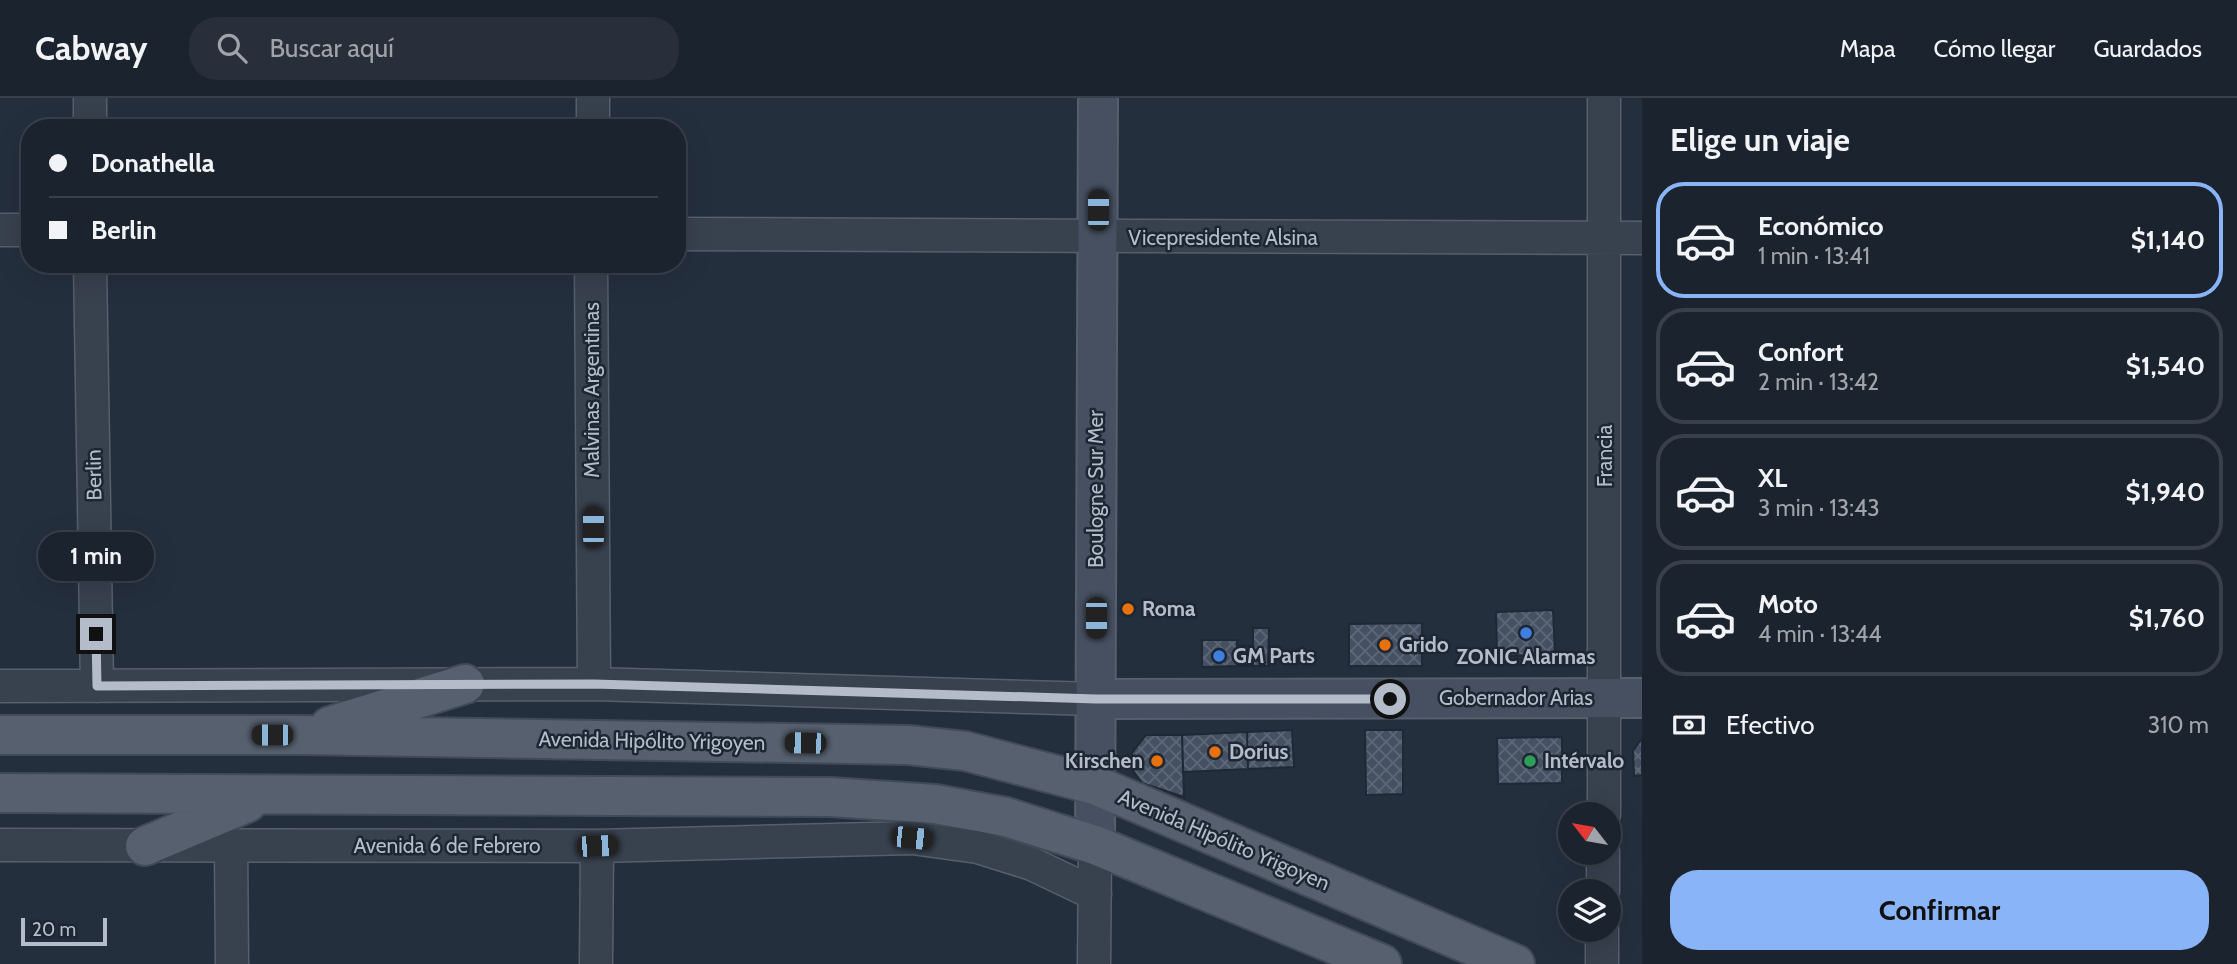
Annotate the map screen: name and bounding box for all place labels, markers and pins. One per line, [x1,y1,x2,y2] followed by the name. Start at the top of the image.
[1142,596,1196,621] place label: Roma
[1120,601,1136,617] marker: Roma
[1518,625,1534,641] marker: ZONIC Alarmas
[1399,632,1449,657] place label: Grido
[1377,637,1393,653] marker: Grido
[1233,643,1315,668] place label: GM Parts
[1457,644,1596,669] place label: ZONIC Alarmas
[1211,648,1227,664] marker: GM Parts
[1229,739,1289,764] place label: Dorius
[1207,744,1223,760] marker: Dorius
[1065,748,1143,773] place label: Kirschen
[1544,748,1624,773] place label: Intérvalo
[1149,753,1165,769] marker: Kirschen
[1522,753,1538,769] marker: Intérvalo

